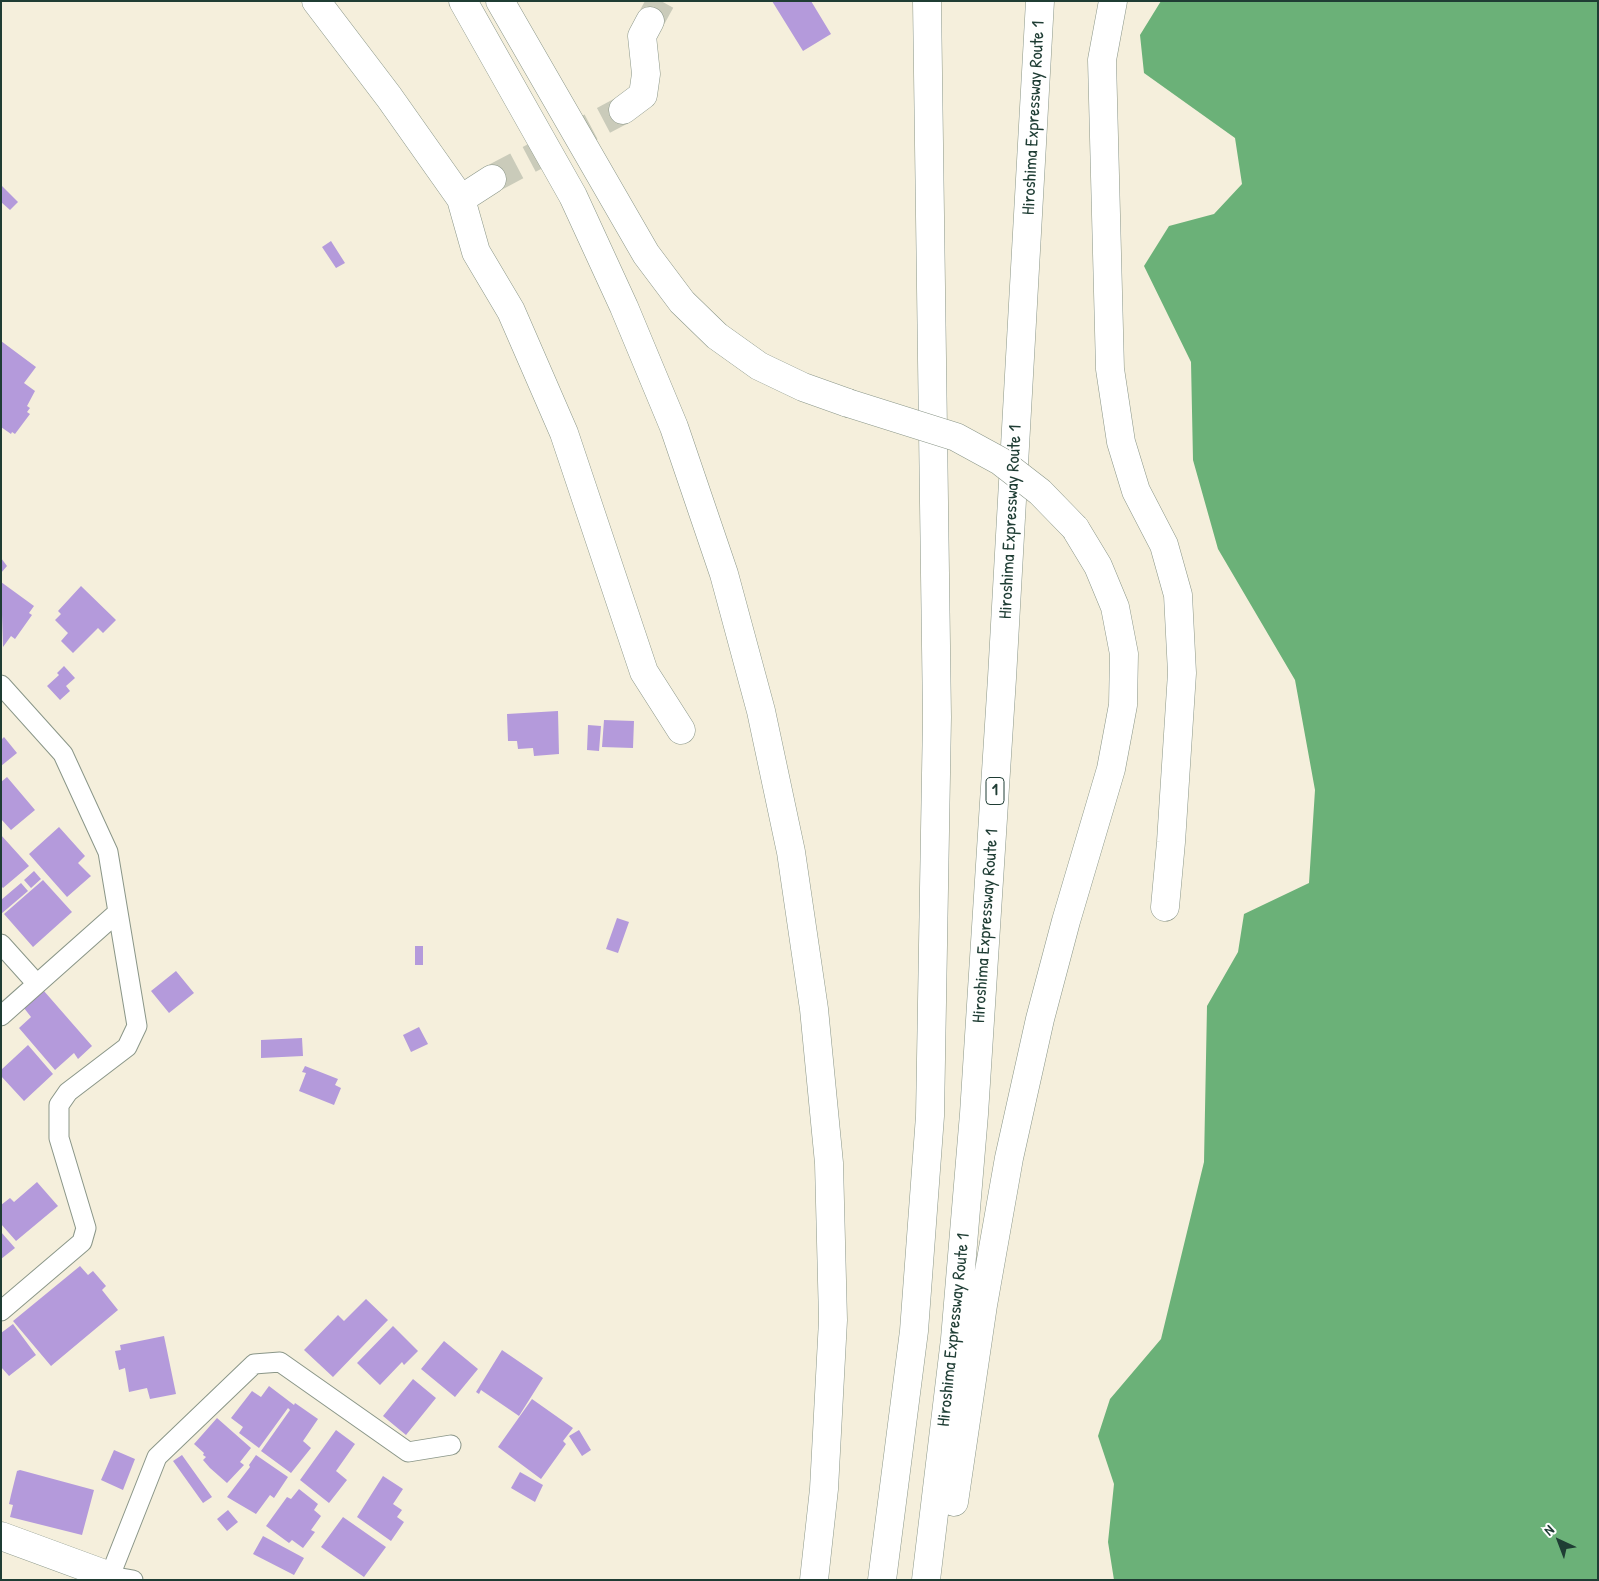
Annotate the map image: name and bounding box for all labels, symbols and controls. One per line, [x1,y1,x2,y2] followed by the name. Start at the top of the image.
[1018,21,1050,215] street label: Hiroshima Expressway Route 1
[995,425,1027,619] street label: Hiroshima Expressway Route 1
[986,778,1004,804] road number: 1
[968,828,1004,1024] street label: Hiroshima Expressway Route 1
[933,1232,975,1428] street label: Hiroshima Expressway Route 1
[1534,1516,1584,1566] north arrow
[1539,1520,1558,1539] text: N

